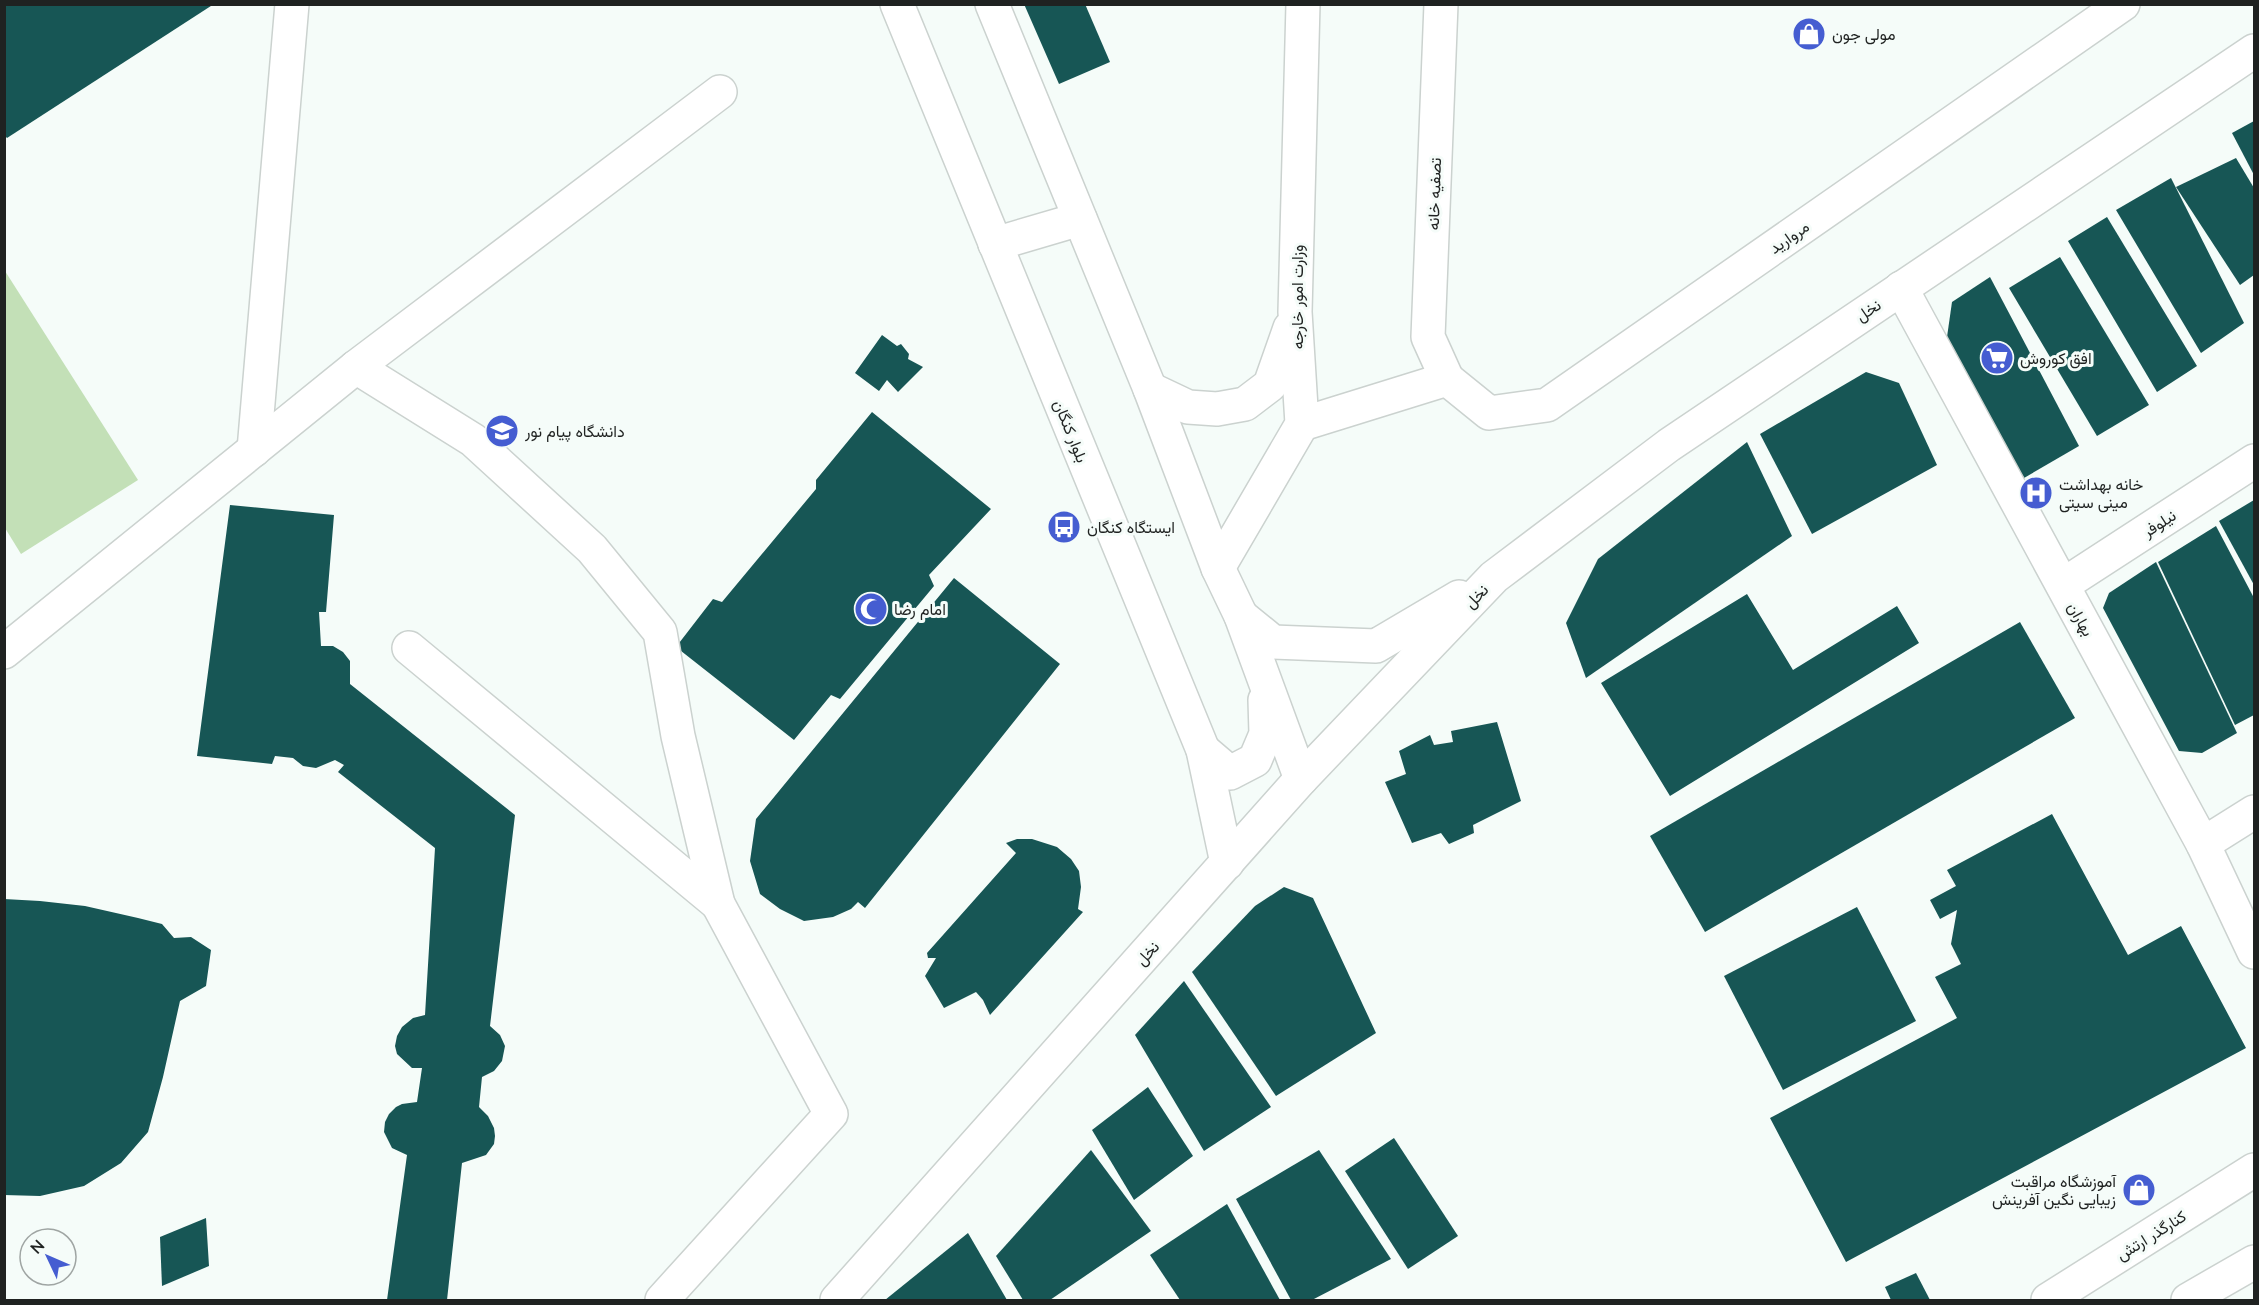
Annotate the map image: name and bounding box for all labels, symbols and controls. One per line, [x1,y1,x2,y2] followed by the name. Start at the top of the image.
[1791,16,1827,52] shop icon: مولی جون
[1832,24,1895,46] place label: مولی جون
[1423,157,1447,231] street label: تصفیه خانه
[1765,216,1814,260] street label: مروارید
[1287,245,1309,349] street label: وزارت امور خارجه
[1852,294,1886,327] street label: نخل
[1979,340,2015,376] supermarket icon: افق کوروش
[2020,348,2092,370] place label: افق کوروش
[1048,397,1093,466] street label: بلوار کنگان
[484,413,520,449] school or university icon: دانشگاه پیام نور
[524,421,625,443] place label: دانشگاه پیام نور
[2059,474,2144,514] place label: خانه بهداشت مینی سیتی
[2018,475,2054,511] hospital icon: خانه بهداشت مینی سیتی
[2138,505,2181,543] street label: نیلوفر
[1046,509,1082,545] bus stop icon: ایستگاه کنگان
[1087,517,1175,539] place label: ایستگاه کنگان
[1460,580,1494,614] street label: نخل
[853,591,889,627] mosque icon: امام رضا
[2062,598,2098,640] street label: بهاران
[894,599,946,621] place label: امام رضا
[1131,937,1165,971] street label: نخل
[1992,1171,2117,1211] place label: آموزشگاه مراقبت زیبایی نگین آفرینش
[2121,1172,2157,1208] shop icon: آموزشگاه مراقبت زیبایی نگین آفرینش
[2112,1206,2191,1266] street label: کنارگذر ارتش
[18,1227,78,1287] north arrow
[26,1235,50,1259] text: N

